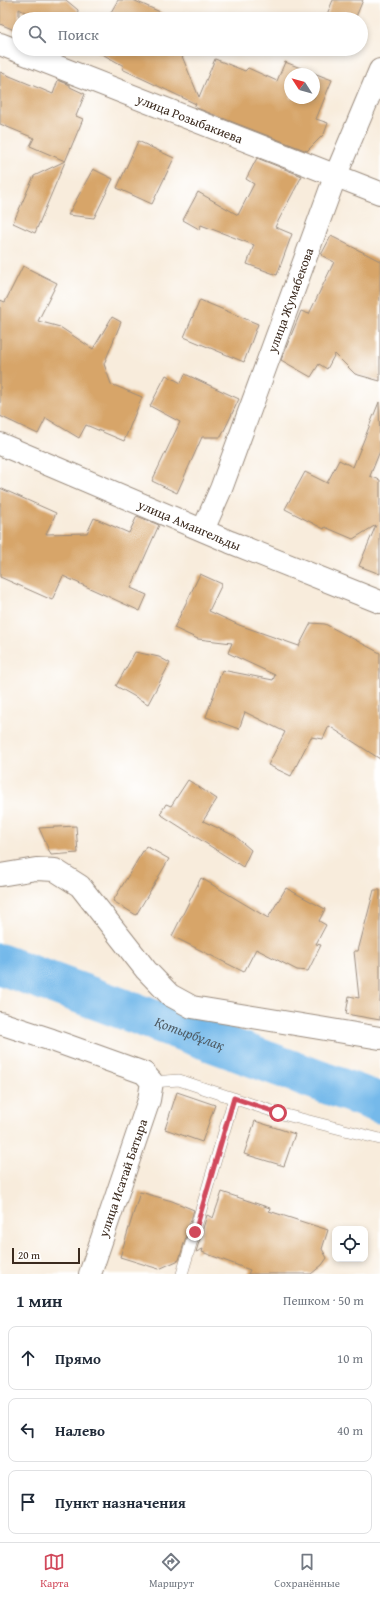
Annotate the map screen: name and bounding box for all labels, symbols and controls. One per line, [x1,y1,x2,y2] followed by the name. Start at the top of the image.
[12,12,368,56] search box
[26,23,48,45] icon: search
[58,24,99,45] text: Поиск
[284,68,320,104] north arrow
[133,89,246,148] street label: улица Розыбакиева
[262,244,318,356] street label: улица Жумабекова
[134,494,244,555] street label: улица Амангельды
[152,1012,227,1055] water label: Қотырбұлақ
[269,1104,287,1122] route start
[94,1116,152,1241] street label: улица Исатай Батыра
[186,1223,204,1241] route end
[332,1226,368,1262] map controls
[332,1226,368,1262] button: locate
[12,1246,80,1265] scale bar
[18,1247,40,1263] text: 20 m
[16,1288,62,1313] text: 1 мин
[283,1291,364,1310] text: Пешком · 50 m
[17,1347,39,1369] icon: ahead
[55,1348,101,1369] text: Прямо
[337,1349,363,1368] text: 10 m
[17,1419,39,1441] icon: left
[55,1420,105,1441] text: Налево
[337,1421,363,1440] text: 40 m
[17,1491,39,1513] icon: arrive
[55,1492,186,1513] text: Пункт назначения
[40,1551,69,1591] tab: Карта
[149,1551,194,1591] tab: Маршрут
[274,1551,340,1591] tab: Сохранённые

